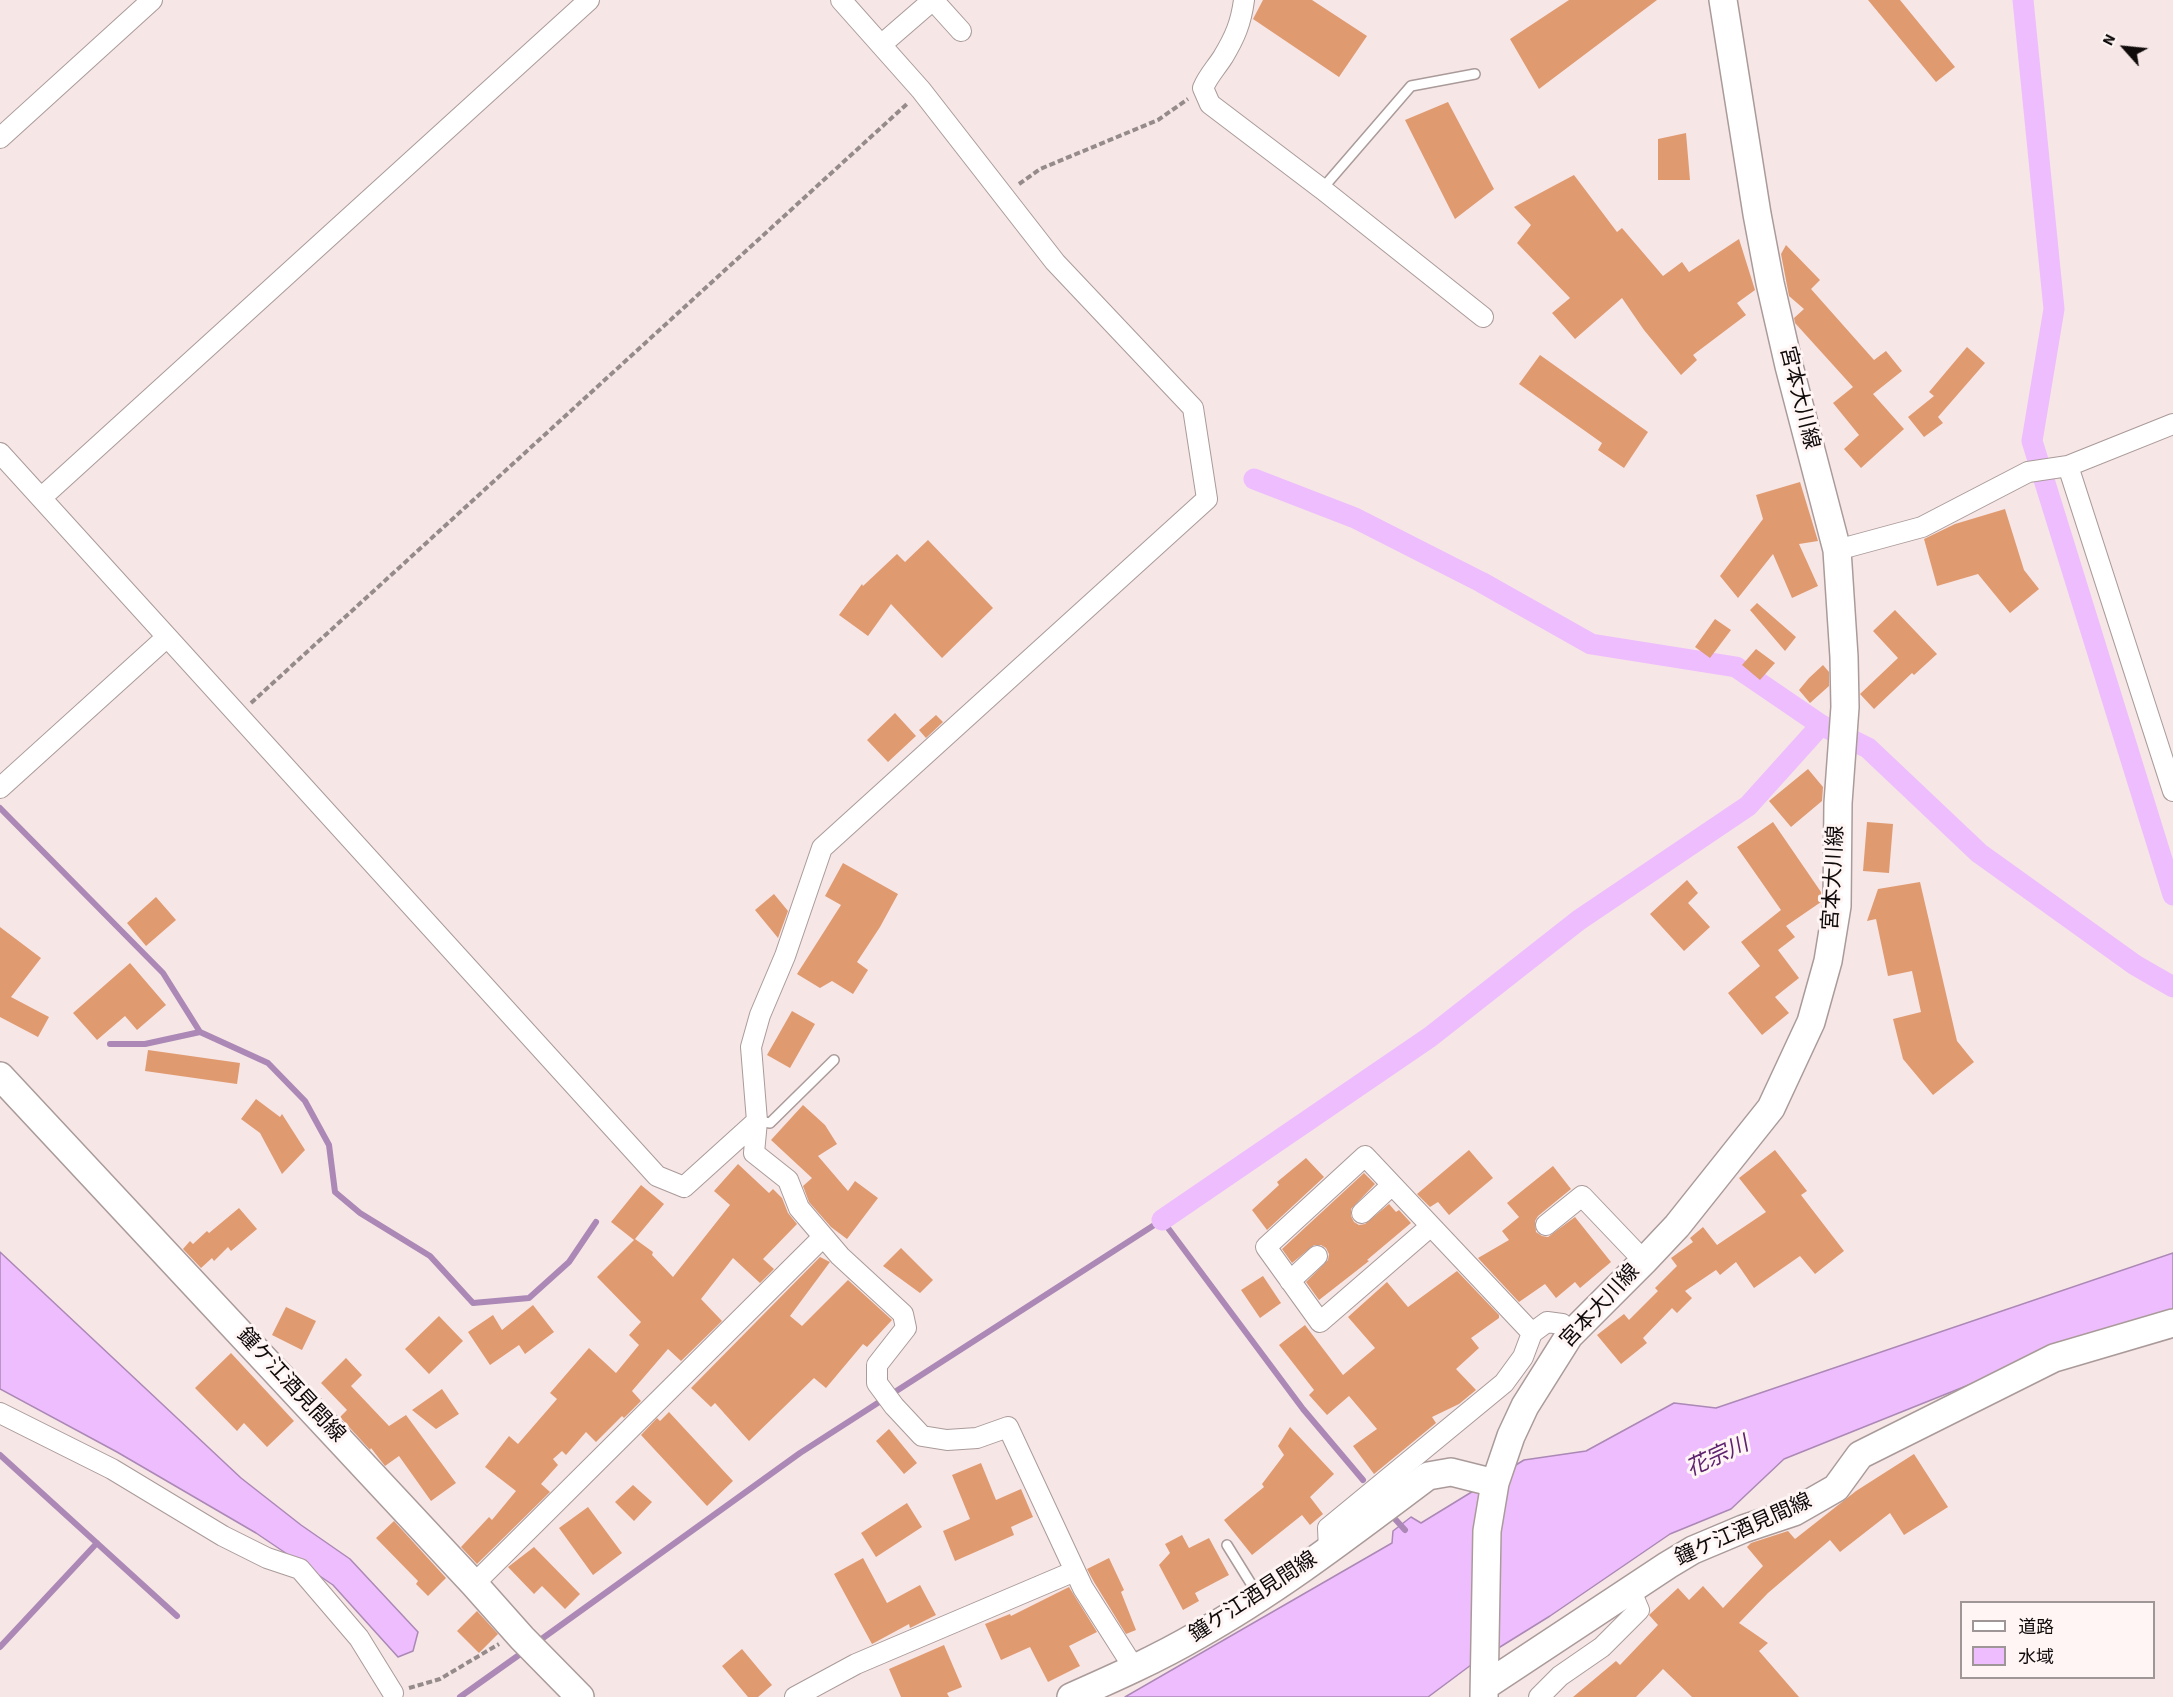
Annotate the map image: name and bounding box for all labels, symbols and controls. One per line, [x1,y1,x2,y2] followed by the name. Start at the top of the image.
[2095,18,2155,78] north arrow
[2097,30,2121,50] text: N
[1773,344,1823,452] street label: 宮本大川線
[1820,825,1850,931] street label: 宮本大川線
[1556,1260,1646,1354] street label: 宮本大川線
[231,1324,349,1448] street label: 鐘ケ江酒見間線
[1683,1432,1753,1484] water label: 花宗川
[1672,1490,1816,1572] street label: 鐘ケ江酒見間線
[1185,1547,1323,1649] street label: 鐘ケ江酒見間線
[1960,1601,2155,1679] legend
[2018,1615,2054,1640] text: 道路
[2018,1645,2054,1670] text: 水域

